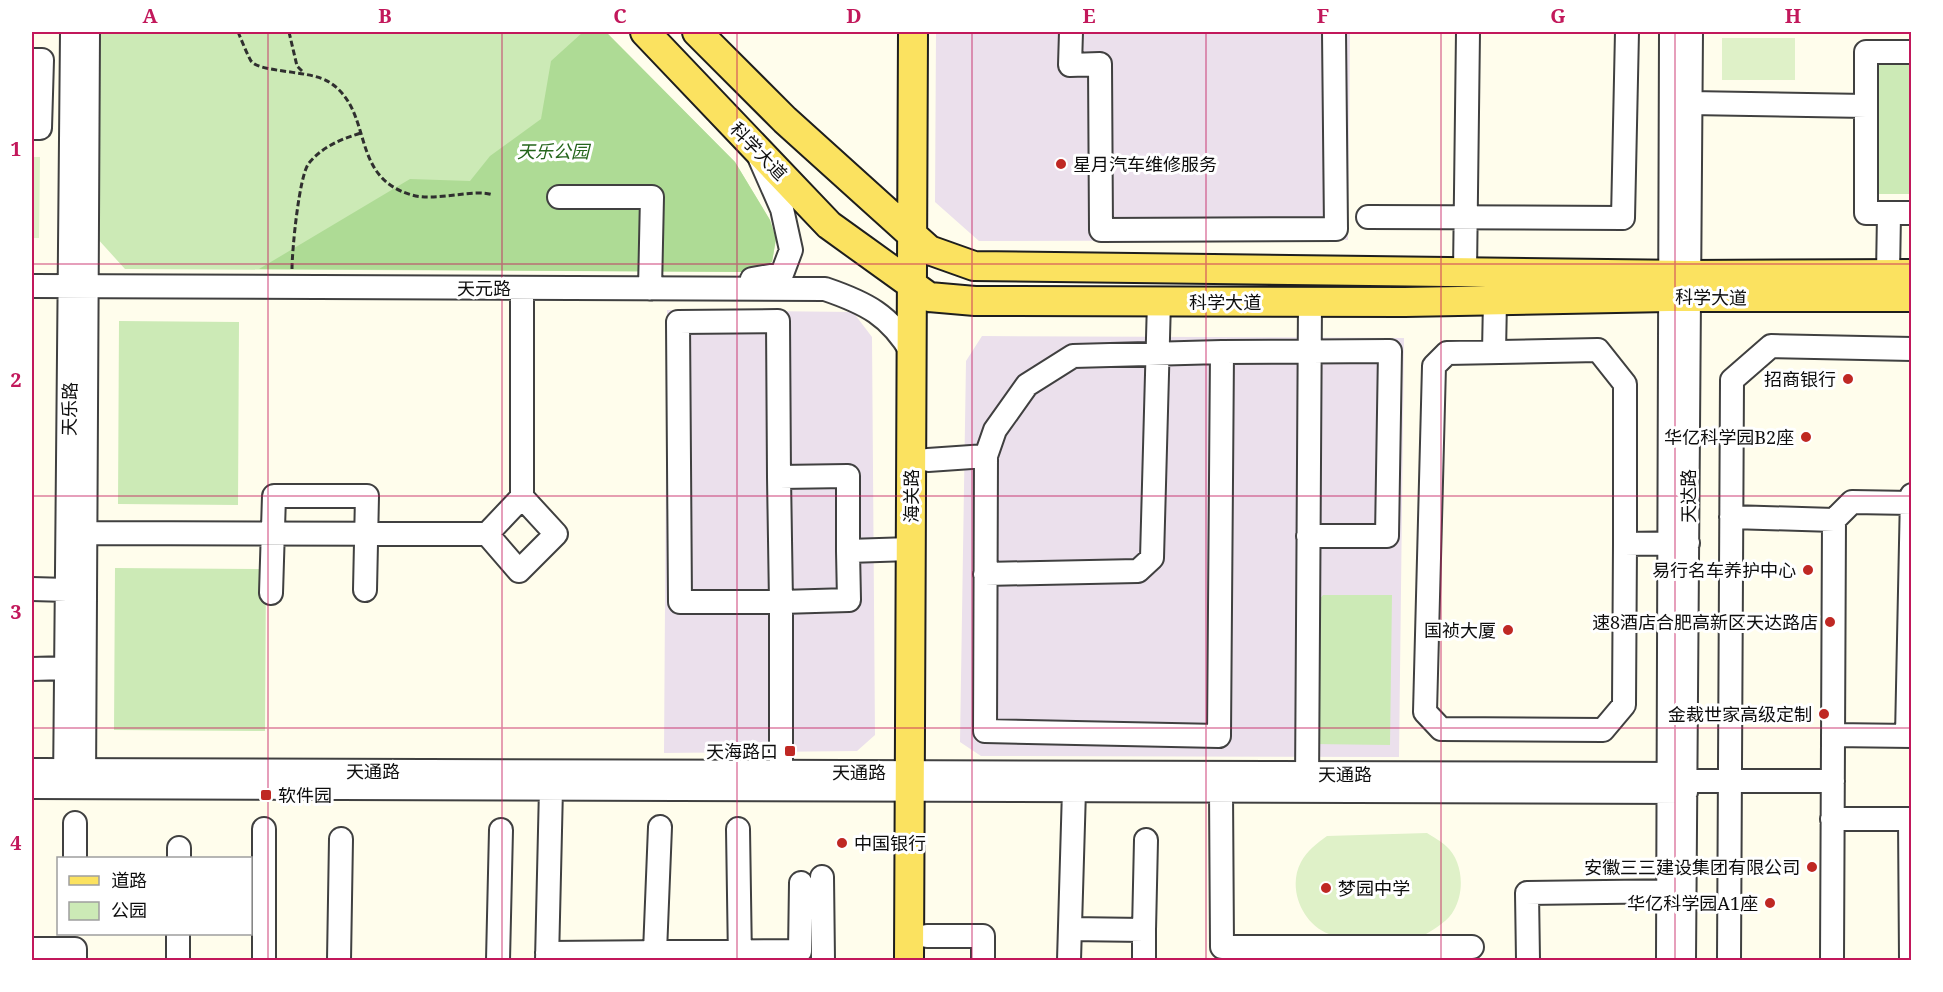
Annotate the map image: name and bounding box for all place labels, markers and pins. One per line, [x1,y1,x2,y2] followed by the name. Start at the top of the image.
[1073,152,1217,176] place label: 星月汽车维修服务
[1054,157,1068,171] marker: 星月汽车维修服务
[1764,367,1836,391] place label: 招商银行
[1841,372,1855,386] marker: 招商银行
[1664,425,1794,449] place label: 华亿科学园B2座
[1799,430,1813,444] marker: 华亿科学园B2座
[1652,558,1796,582] place label: 易行名车养护中心
[1801,563,1815,577] marker: 易行名车养护中心
[1592,610,1818,634] place label: 速8酒店合肥高新区天达路店
[1823,615,1837,629] marker: 速8酒店合肥高新区天达路店
[1424,618,1496,642] place label: 国祯大厦
[1501,623,1515,637] marker: 国祯大厦
[1668,702,1812,726] place label: 金裁世家高级定制
[1817,707,1831,721] marker: 金裁世家高级定制
[706,739,778,763] place label: 天海路口
[783,744,797,758] marker: 天海路口
[278,783,332,807] place label: 软件园
[259,788,273,802] marker: 软件园
[854,831,926,855] place label: 中国银行
[835,836,849,850] marker: 中国银行
[1584,855,1800,879] place label: 安徽三三建设集团有限公司
[1805,860,1819,874] marker: 安徽三三建设集团有限公司
[1338,876,1410,900] place label: 梦园中学
[1319,881,1333,895] marker: 梦园中学
[1627,891,1758,915] place label: 华亿科学园A1座
[1763,896,1777,910] marker: 华亿科学园A1座

